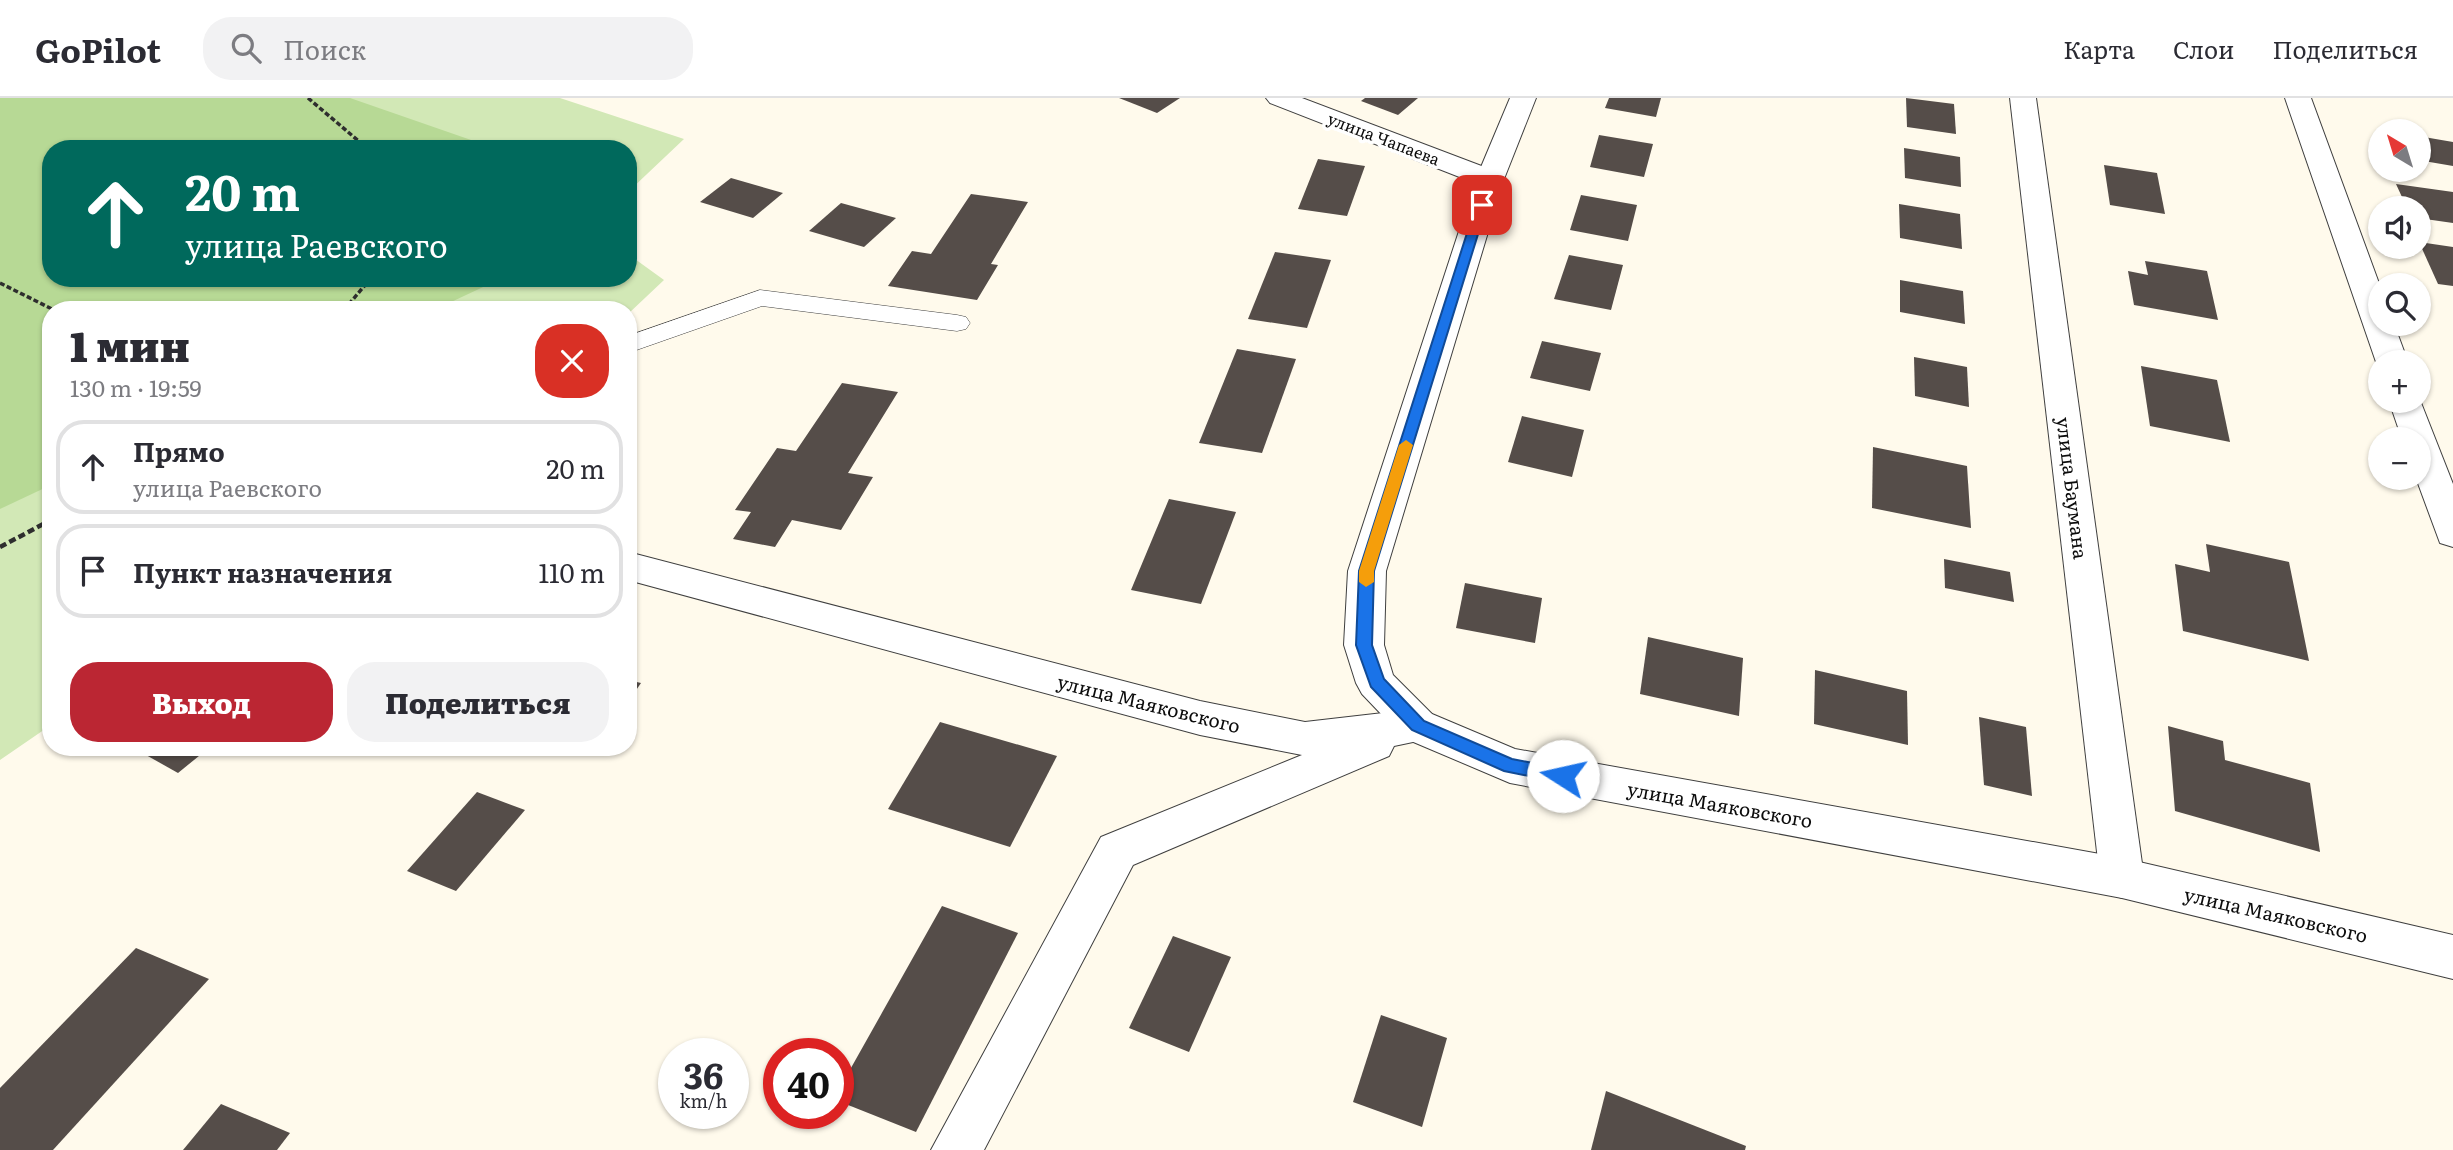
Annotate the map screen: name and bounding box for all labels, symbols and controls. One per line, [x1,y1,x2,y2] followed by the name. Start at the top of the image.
[203,17,693,80] search box
[35,24,161,73] text: GoPilot
[227,29,265,67] icon: search
[283,29,366,68] text: Поиск
[2063,31,2135,66] text: Карта
[2173,31,2234,66] text: Слои
[2272,31,2418,66] text: Поделиться
[1324,106,1444,171] street label: улица Чапаева
[2368,119,2431,182] north arrow
[2368,119,2431,490] map controls
[185,153,300,226] text: 20 m
[70,168,161,259] icon: ahead
[1452,175,1512,235] pin
[1463,186,1501,224] icon: arrive
[2368,196,2431,259] button: sound
[185,220,448,268] text: улица Раевского
[2368,273,2431,336] button: search
[70,313,190,375] text: 1 мин
[535,324,609,398] button: close
[2368,350,2431,413] button: +
[70,370,202,404] text: 130 m · 19:59
[2050,415,2096,561] street label: улица Баумана
[2368,427,2431,490] button: −
[133,431,225,470] text: Прямо
[74,448,112,486] icon: ahead
[546,448,605,487] text: 20 m
[133,470,322,504] text: улица Раевского
[74,552,112,590] icon: arrive
[133,552,392,591] text: Пункт назначения
[538,552,605,591] text: 110 m
[70,662,333,742] button: Выход
[347,662,609,742] button: Поделиться
[1055,667,1243,739] street label: улица Маяковского
[1526,739,1600,813] position arrow
[1625,774,1815,834] street label: улица Маяковского
[2181,879,2371,949] street label: улица Маяковского
[763,1038,854,1129] speed limit sign: 40
[684,1048,723,1100] text: 36
[680,1087,727,1114] text: km/h

